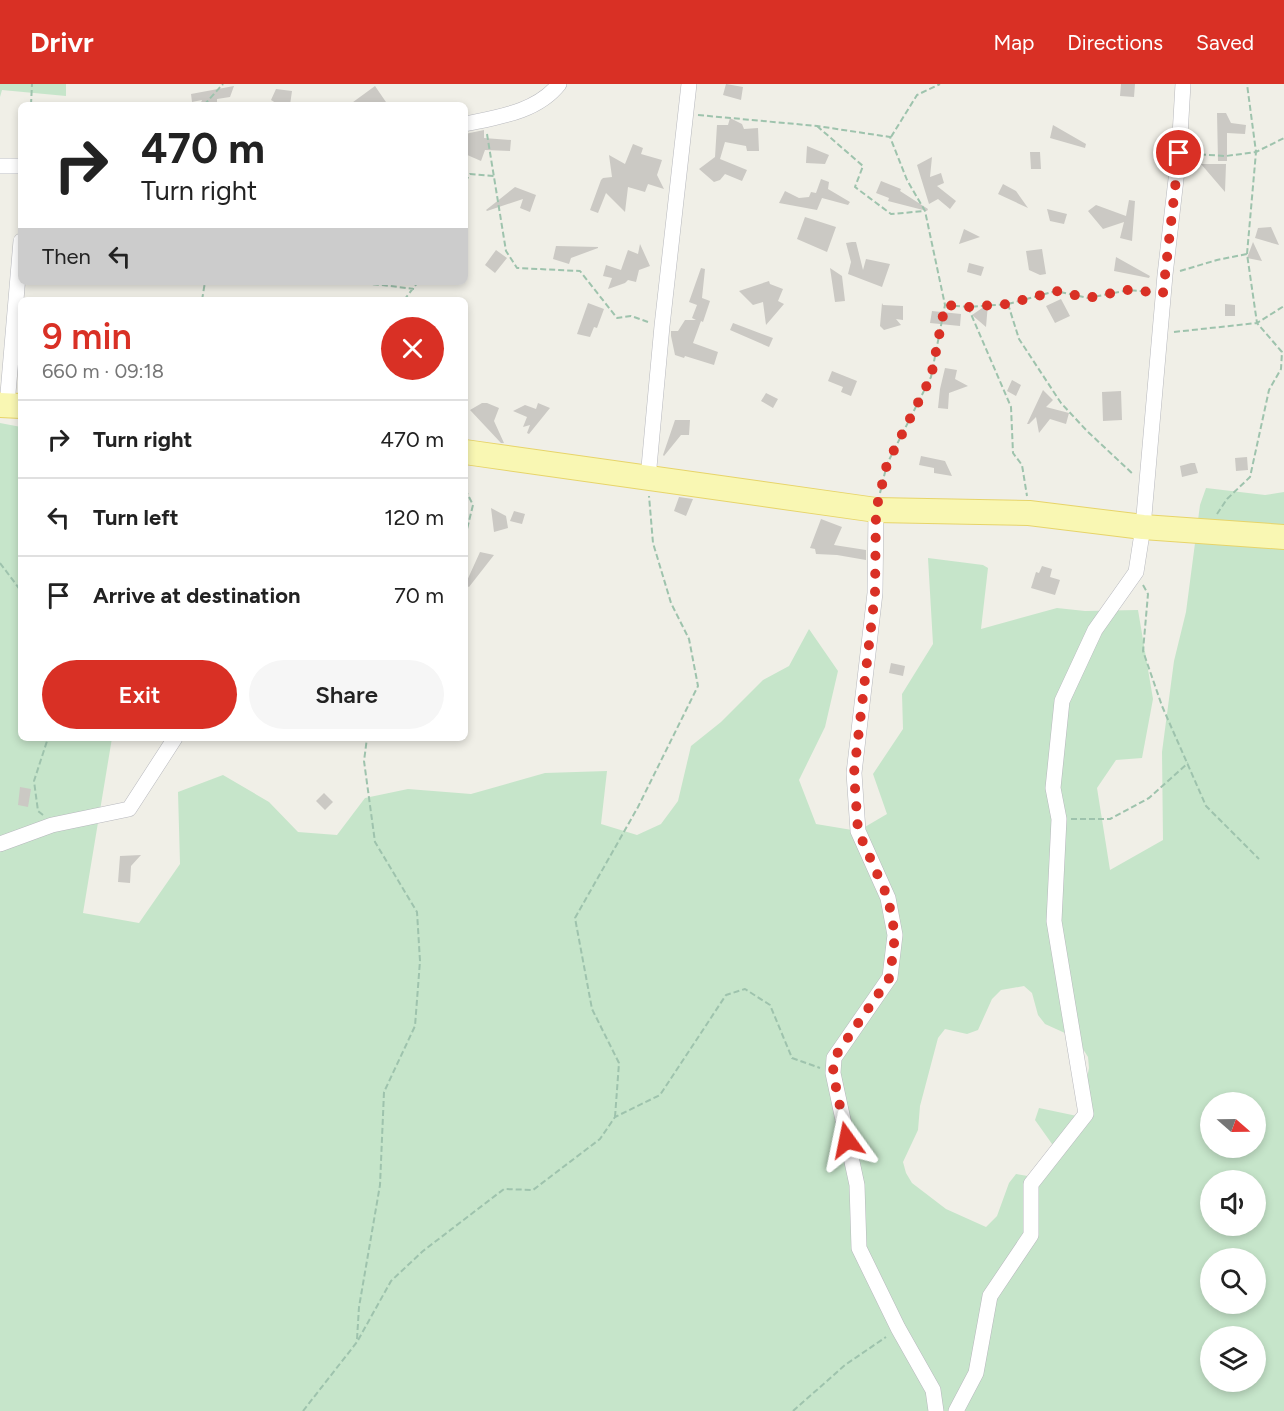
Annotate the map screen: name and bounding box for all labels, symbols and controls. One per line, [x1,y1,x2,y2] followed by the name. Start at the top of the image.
[30,25,94,59] text: Drivr
[993,30,1034,55] text: Map
[1067,30,1163,55] text: Directions
[1196,30,1254,55] text: Saved
[141,123,265,174] text: 470 m
[42,126,120,204] icon: right
[1153,127,1204,178] pin
[1162,136,1195,169] icon: arrive
[141,174,257,207] text: Turn right
[103,240,136,273] icon: left
[42,243,91,270] text: Then
[42,315,132,358] text: 9 min
[381,317,444,380] button: close
[42,359,164,383] text: 660 m · 09:18
[42,423,75,456] icon: right
[93,426,192,453] text: Turn right
[380,426,444,453] text: 470 m
[42,501,75,534] icon: left
[93,504,179,531] text: Turn left
[384,504,444,531] text: 120 m
[42,579,75,612] icon: arrive
[93,582,301,609] text: Arrive at destination
[394,582,444,609] text: 70 m
[42,660,237,729] button: Exit
[249,660,444,729] button: Share
[1200,1092,1266,1158] north arrow
[1200,1092,1266,1392] map controls
[815,1108,879,1172] position arrow
[1200,1170,1266,1236] button: sound
[1200,1248,1266,1314] button: search
[1200,1326,1266,1392] button: layers

